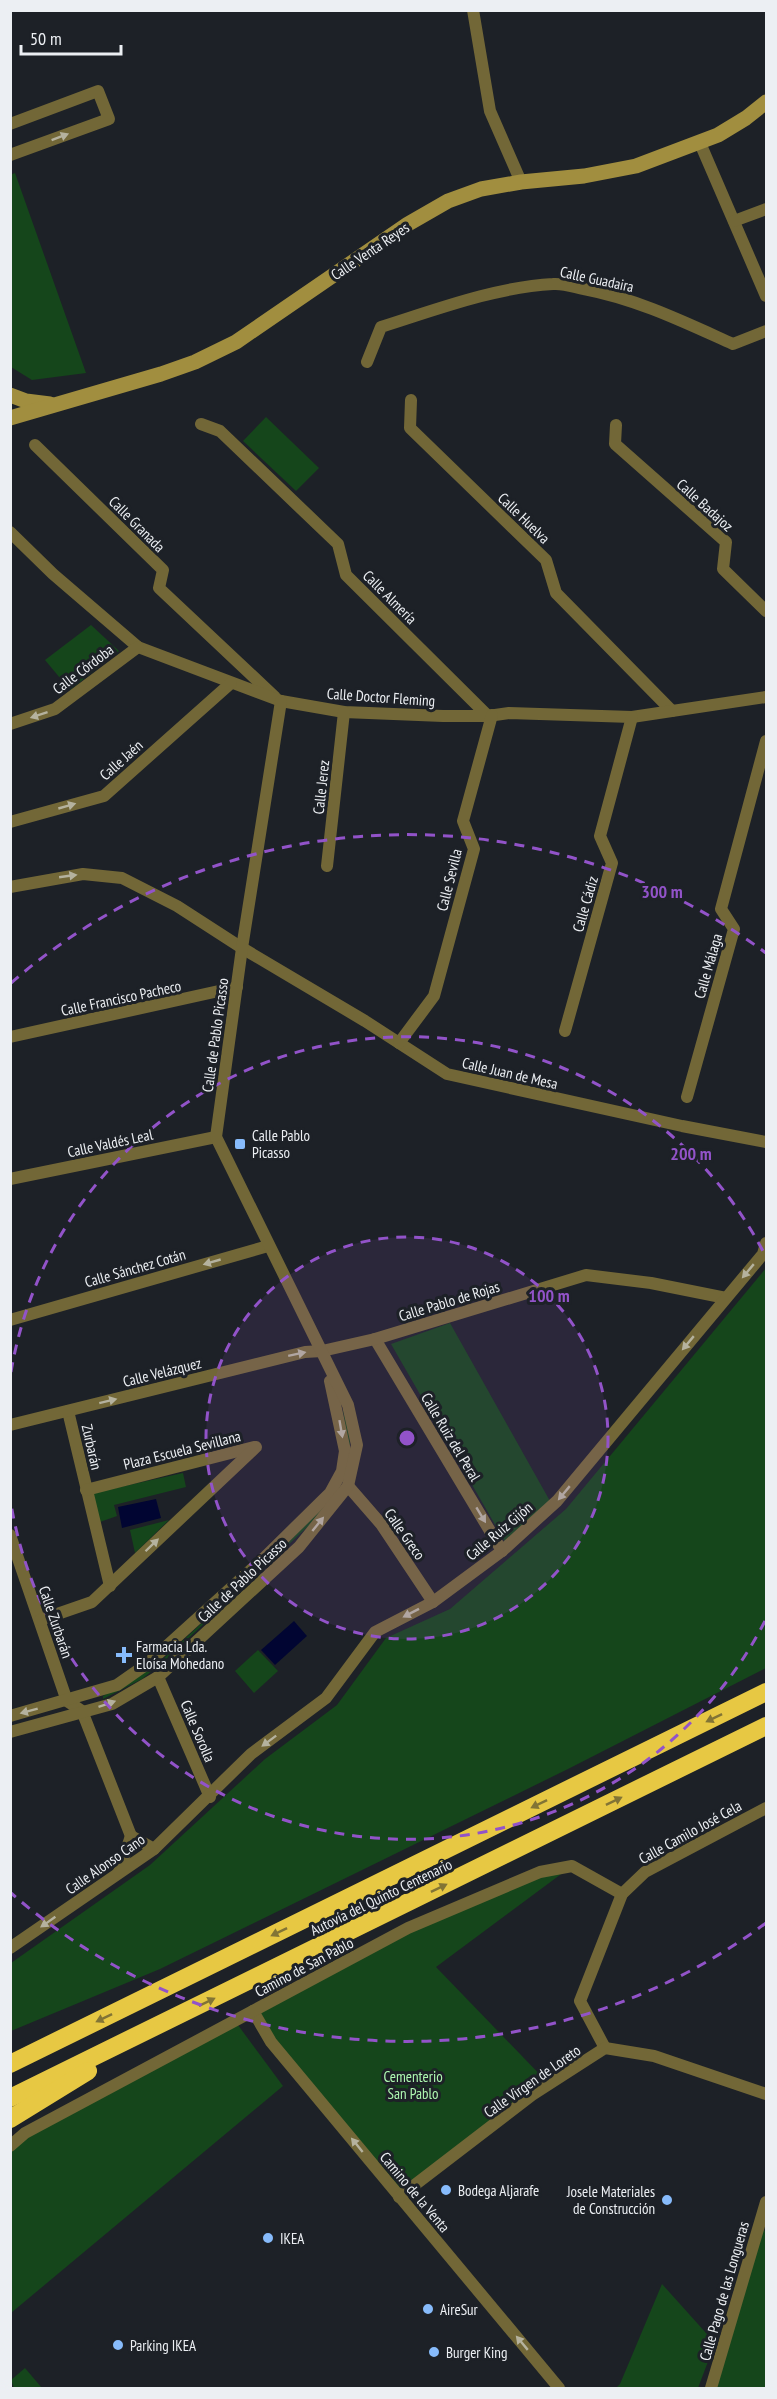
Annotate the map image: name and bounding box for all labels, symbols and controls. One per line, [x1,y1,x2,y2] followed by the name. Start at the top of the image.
[21,18,122,56] scale bar
[30,27,62,50] text: 50 m
[51,132,69,142] one-way arrow
[327,218,413,284] street label: Calle Venta Reyes
[558,262,636,296] street label: Calle Guadaira
[673,475,737,535] street label: Calle Badajoz
[494,489,554,547] street label: Calle Huelva
[105,492,169,556] street label: Calle Granada
[359,566,421,628] street label: Calle Almería
[49,640,117,698] street label: Calle Córdoba
[326,684,436,710] street label: Calle Doctor Fleming
[30,711,48,720] one-way arrow
[96,736,146,784] street label: Calle Jaén
[309,759,333,815] street label: Calle Jerez
[58,801,76,810] one-way arrow
[432,847,466,913] street label: Calle Sevilla
[59,872,78,881] one-way arrow
[568,874,602,934] street label: Calle Cádiz
[641,880,683,903] text: 300 m
[690,931,726,1001] street label: Calle Málaga
[59,976,183,1020] street label: Calle Francisco Pacheco
[198,977,232,1093] street label: Calle de Pablo Picasso
[460,1053,560,1093] street label: Calle Juan de Mesa
[66,1125,155,1161] street label: Calle Valdés Leal
[252,1126,310,1162] place label: Calle Pablo Picasso
[233,1137,247,1151] marker: Calle Pablo Picasso
[670,1142,712,1165] text: 200 m
[82,1245,188,1291] street label: Calle Sánchez Cotán
[202,1258,220,1267] one-way arrow
[742,1263,755,1278] one-way arrow
[396,1277,502,1325] street label: Calle Pablo de Rojas
[528,1284,570,1307] text: 100 m
[682,1335,695,1351] one-way arrow
[288,1349,307,1358] one-way arrow
[121,1353,203,1391] street label: Calle Velázquez
[417,1389,485,1485] street label: Calle Ruiz del Peral
[99,1395,117,1405] one-way arrow
[337,1419,346,1438] one-way arrow
[78,1422,106,1472] street label: Zurbarán
[121,1426,243,1474] street label: Plaza Escuela Sevillana
[397,1428,417,1448] centre of rings
[558,1485,571,1500] one-way arrow
[462,1498,536,1564] street label: Calle Ruiz Gijón
[381,1505,429,1563] street label: Calle Greco
[475,1507,486,1523] one-way arrow
[311,1517,323,1532] one-way arrow
[193,1534,291,1626] street label: Calle de Pablo Picasso
[145,1539,159,1553] one-way arrow
[35,1583,77,1661] street label: Calle Zurbarán
[403,1608,420,1618] one-way arrow
[136,1637,224,1673] place label: Farmacia Lda. Eloísa Mohedano
[117,1648,131,1662] marker: Farmacia Lda. Eloísa Mohedano
[176,1697,220,1765] street label: Calle Sorolla
[98,1699,116,1708] one-way arrow
[20,1707,38,1717] one-way arrow
[705,1713,722,1723] one-way arrow
[261,1735,277,1747] one-way arrow
[635,1796,745,1868] street label: Calle Camilo José Cela
[606,1797,623,1806] one-way arrow
[531,1800,548,1809] one-way arrow
[62,1830,148,1898] street label: Calle Alonso Cano
[307,1854,455,1940] street label: Autovía del Quinto Centenario
[431,1883,448,1892] one-way arrow
[40,1916,56,1928] one-way arrow
[270,1927,288,1937] one-way arrow
[251,1933,357,2001] street label: Camino de San Pablo
[199,1997,216,2007] one-way arrow
[95,2014,112,2023] one-way arrow
[480,2040,584,2122] street label: Calle Virgen de Loreto
[383,2067,443,2103] park label: Cementerio San Pablo
[351,2138,364,2153] one-way arrow
[376,2148,454,2236] street label: Camino de la Venta
[458,2181,539,2200] place label: Bodega Aljarafe
[566,2182,655,2218] place label: Josele Materiales de Construcción
[439,2183,453,2197] marker: Bodega Aljarafe
[660,2193,674,2207] marker: Josele Materiales de Construcción
[695,2219,753,2363] street label: Calle Pago de las Longueras
[280,2229,305,2248] place label: IKEA
[261,2231,275,2245] marker: IKEA
[440,2300,479,2319] place label: AireSur
[421,2302,435,2316] marker: AireSur
[130,2336,197,2355] place label: Parking IKEA
[516,2336,529,2351] one-way arrow
[111,2338,125,2352] marker: Parking IKEA
[446,2343,507,2362] place label: Burger King
[427,2345,441,2359] marker: Burger King

